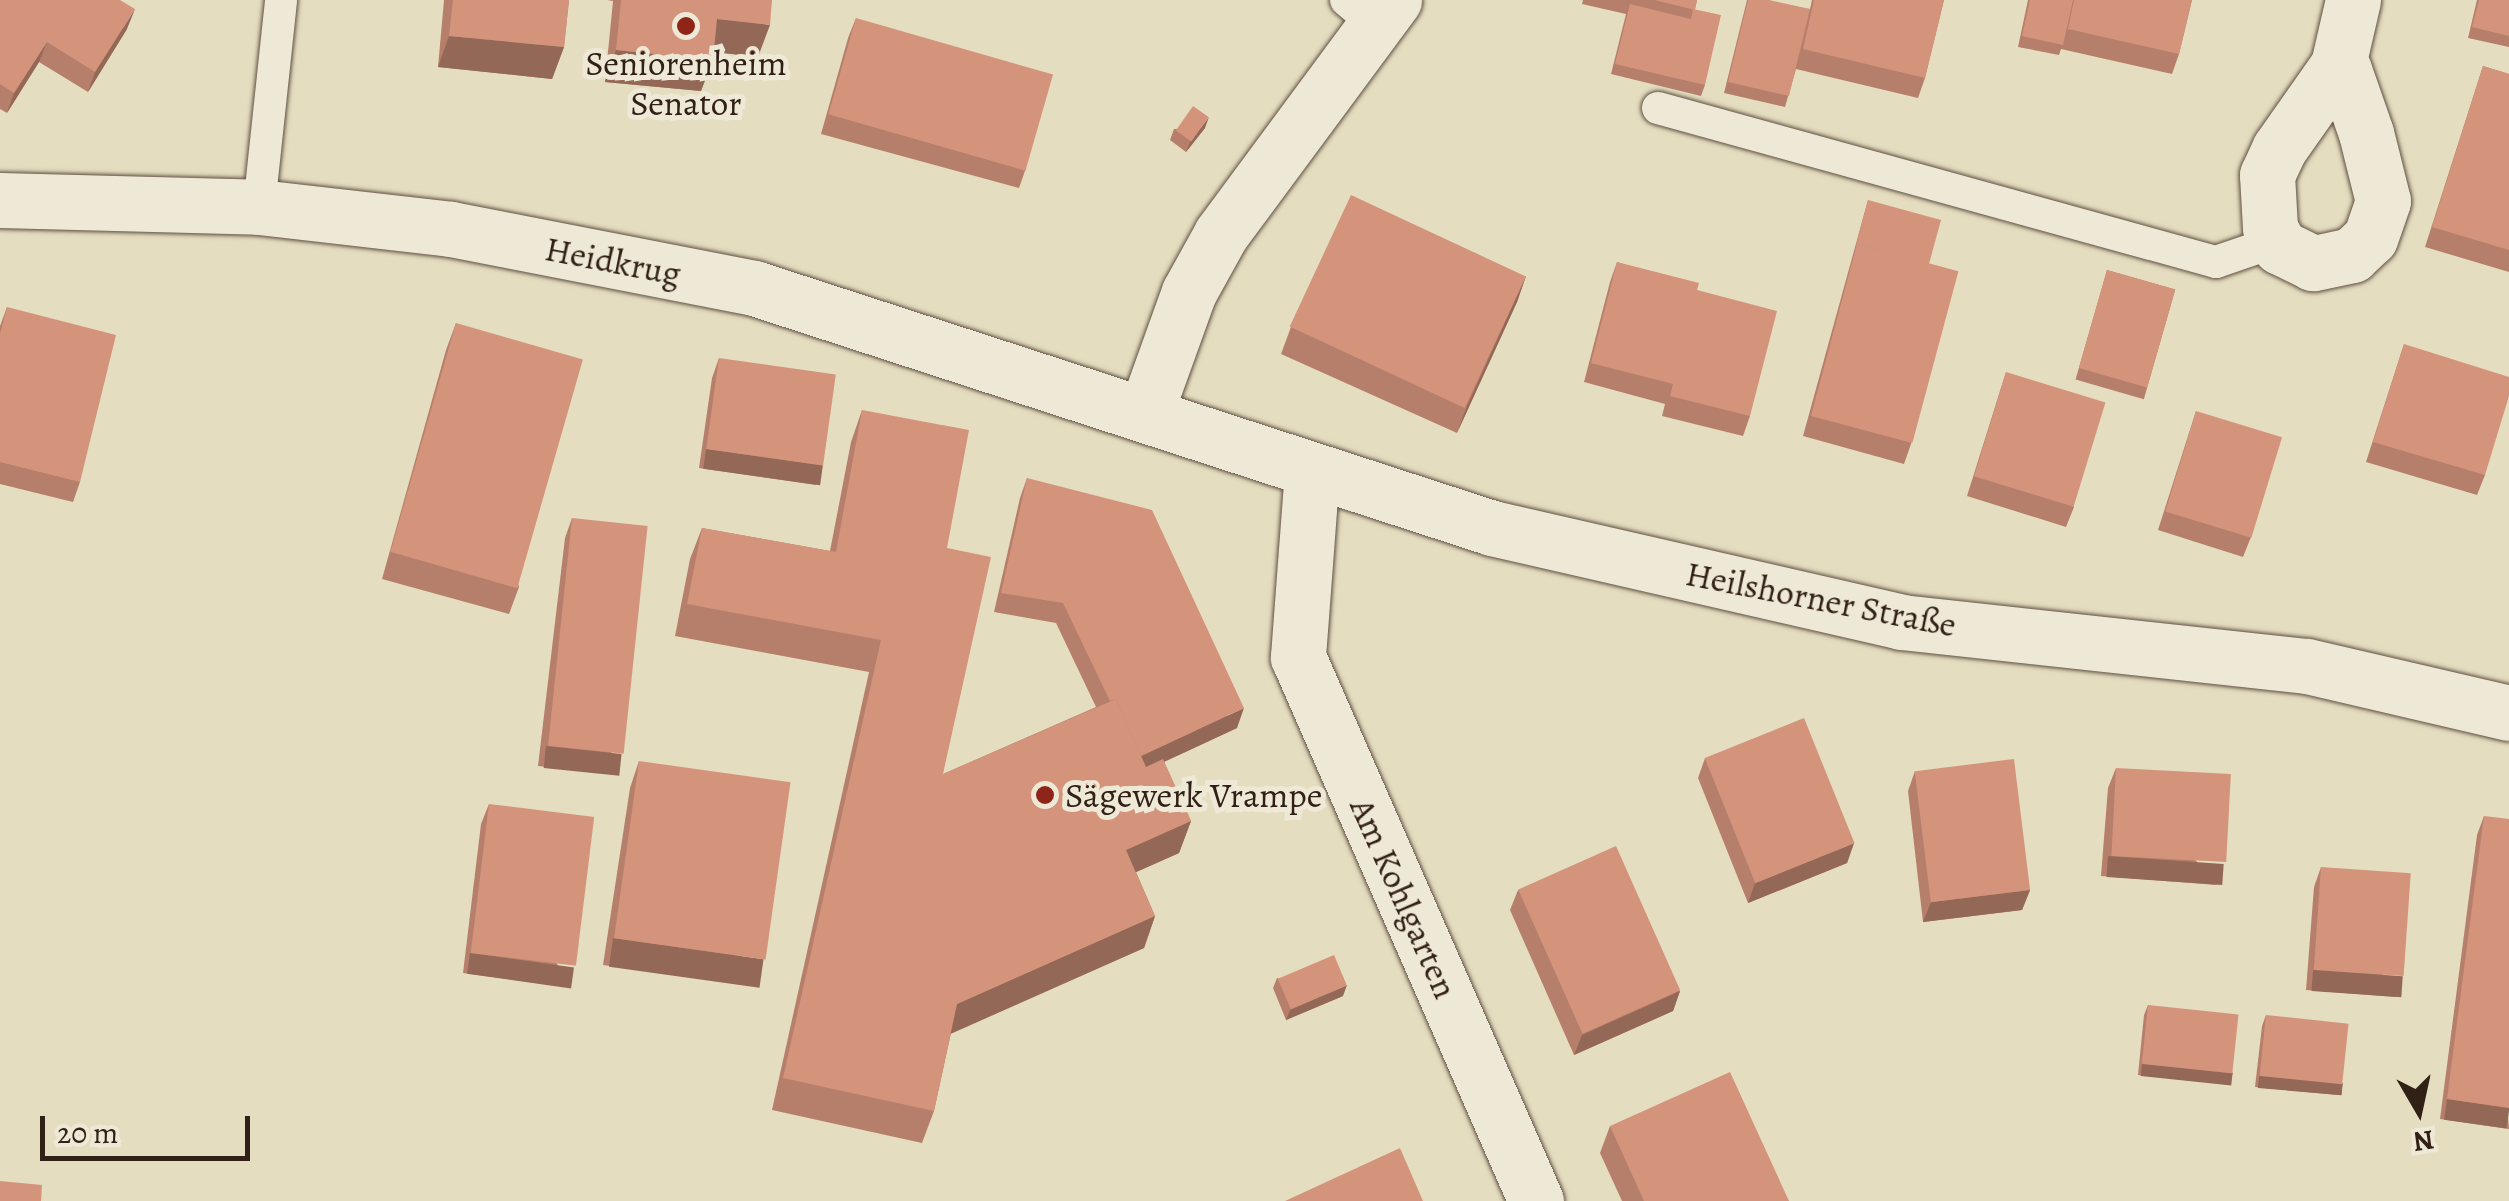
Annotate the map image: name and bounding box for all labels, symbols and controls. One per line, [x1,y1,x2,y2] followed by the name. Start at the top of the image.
[675,15,697,37] marker: Seniorenheim Senator
[585,42,787,124] place label: Seniorenheim Senator
[542,227,684,295] street label: Heidkrug
[1682,552,1960,646] street label: Heilshorner Straße
[1065,774,1322,816] place label: Sägewerk Vrampe
[1034,784,1056,806] marker: Sägewerk Vrampe
[1341,791,1467,1005] street label: Am Kohlgarten
[2369,1061,2469,1161] north arrow
[45,1096,255,1158] scale bar
[57,1113,118,1153] text: 20 m
[2411,1120,2437,1161] text: N

